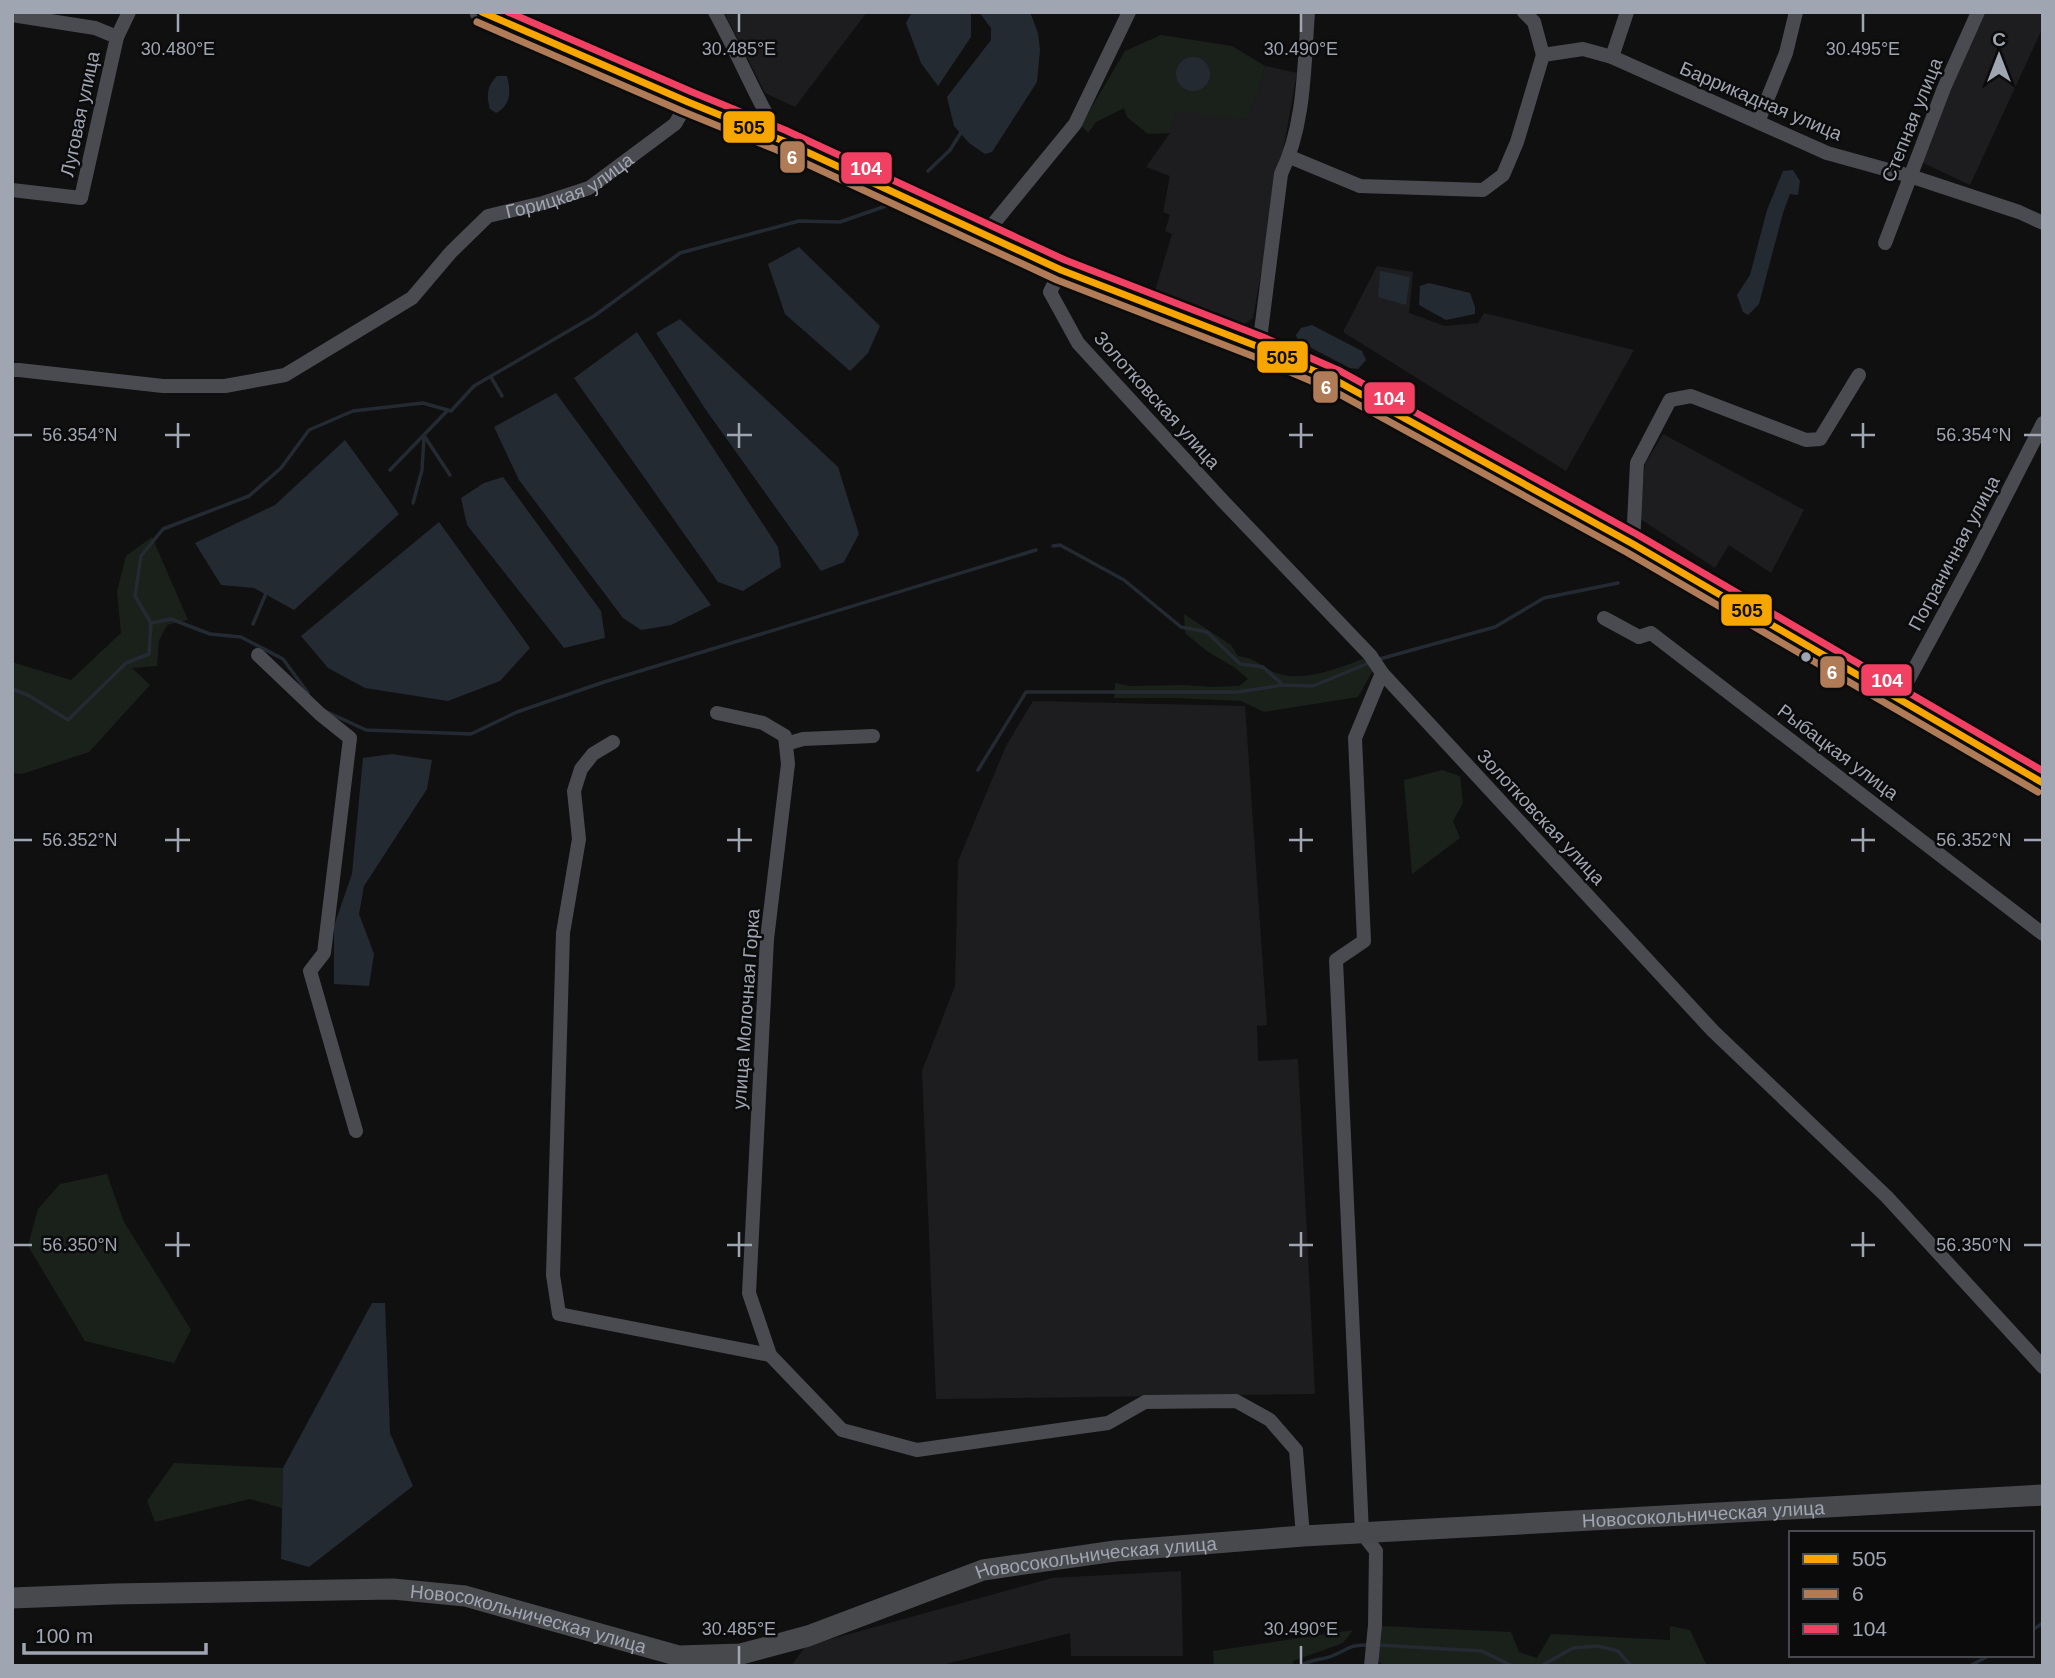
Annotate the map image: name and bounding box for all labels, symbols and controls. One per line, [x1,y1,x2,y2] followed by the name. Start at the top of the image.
[1964,21,2034,91] north arrow
[1992,29,2006,50] text: С
[141,39,215,59] text: 30.480°E
[702,39,776,59] text: 30.485°E
[1264,39,1338,59] text: 30.490°E
[1826,39,1900,59] text: 30.495°E
[56,49,104,179] street label: Луговая улица
[1878,55,1947,185] street label: Степная улица
[1677,57,1846,145] street label: Баррикадная улица
[722,110,776,144] line badge: 505
[733,117,765,138] text: 505
[779,140,806,174] line badge: 6
[787,147,797,168] text: 6
[503,148,637,222] street label: Горицкая улица
[840,151,893,185] line badge: 104
[850,158,882,179] text: 104
[1090,327,1224,473] street label: Золотковская улица
[1256,340,1309,374] line badge: 505
[1266,347,1298,368] text: 505
[1312,370,1339,404] line badge: 6
[1321,377,1331,398] text: 6
[1363,381,1416,415] line badge: 104
[1373,388,1405,409] text: 104
[42,425,118,445] text: 56.354°N
[1936,425,2012,445] text: 56.354°N
[1904,472,2004,634] street label: Пограничная улица
[1720,593,1773,627] line badge: 505
[1731,600,1763,621] text: 505
[1799,650,1813,664] unlabelled marker
[1819,655,1846,689] line badge: 6
[1827,662,1837,683] text: 6
[1860,663,1913,697] line badge: 104
[1871,670,1903,691] text: 104
[1774,700,1903,804] street label: Рыбацкая улица
[1473,745,1609,889] street label: Золотковская улица
[42,830,118,850] text: 56.352°N
[1936,830,2012,850] text: 56.352°N
[729,908,764,1110] street label: улица Молочная Горка
[42,1235,118,1255] text: 56.350°N
[1936,1235,2012,1255] text: 56.350°N
[1581,1497,1826,1531] street label: Новосокольническая улица
[1789,1531,2034,1657] legend
[972,1532,1218,1583] street label: Новосокольническая улица
[1852,1547,1887,1570] text: 505
[409,1580,649,1657] street label: Новосокольническая улица
[1852,1582,1864,1605] text: 6
[24,1612,206,1656] scale bar
[1852,1617,1887,1640] text: 104
[702,1619,776,1639] text: 30.485°E
[1264,1619,1338,1639] text: 30.490°E
[35,1624,93,1647] text: 100 m

